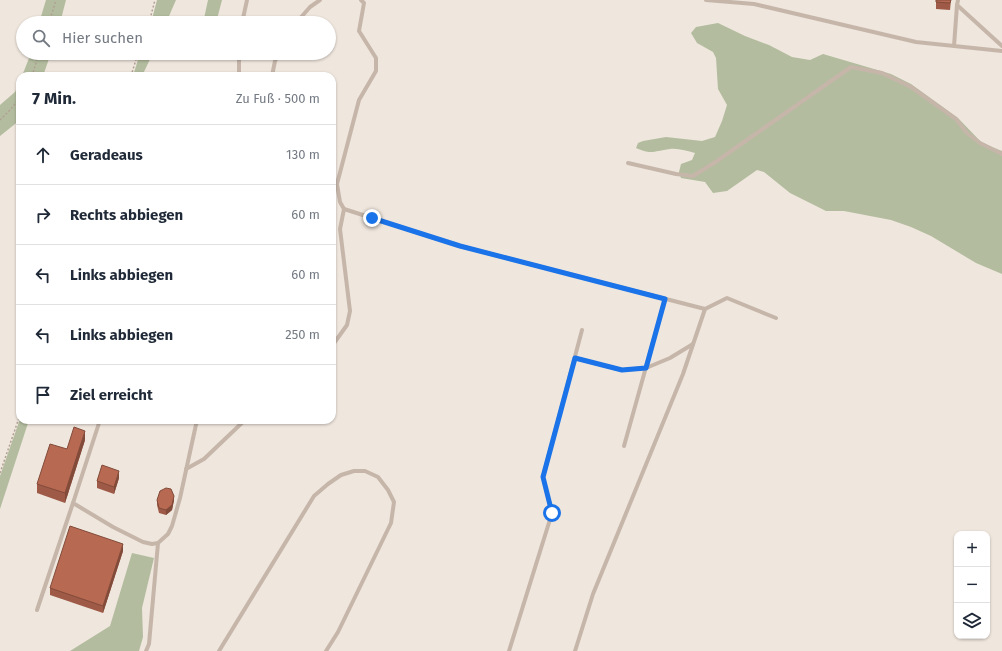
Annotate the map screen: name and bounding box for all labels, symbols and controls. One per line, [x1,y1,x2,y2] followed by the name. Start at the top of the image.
[16,16,336,60] search box
[30,27,52,49] icon: search
[62,29,143,47] text: Hier suchen
[32,88,76,109] text: 7 Min.
[236,91,320,106] text: Zu Fuß · 500 m
[32,144,54,166] icon: ahead
[70,146,143,164] text: Geradeaus
[286,147,320,162] text: 130 m
[32,204,54,226] icon: right
[70,206,183,224] text: Rechts abbiegen
[291,207,320,222] text: 60 m
[363,209,381,227] route end
[32,264,54,286] icon: left
[70,266,173,284] text: Links abbiegen
[291,267,320,282] text: 60 m
[32,324,54,346] icon: left
[70,326,173,344] text: Links abbiegen
[285,327,320,342] text: 250 m
[32,384,54,406] icon: arrive
[70,386,153,404] text: Ziel erreicht
[543,504,561,522] route start
[954,531,990,639] map controls
[954,531,990,567] button: +
[954,567,990,603] button: −
[954,603,990,639] button: layers

